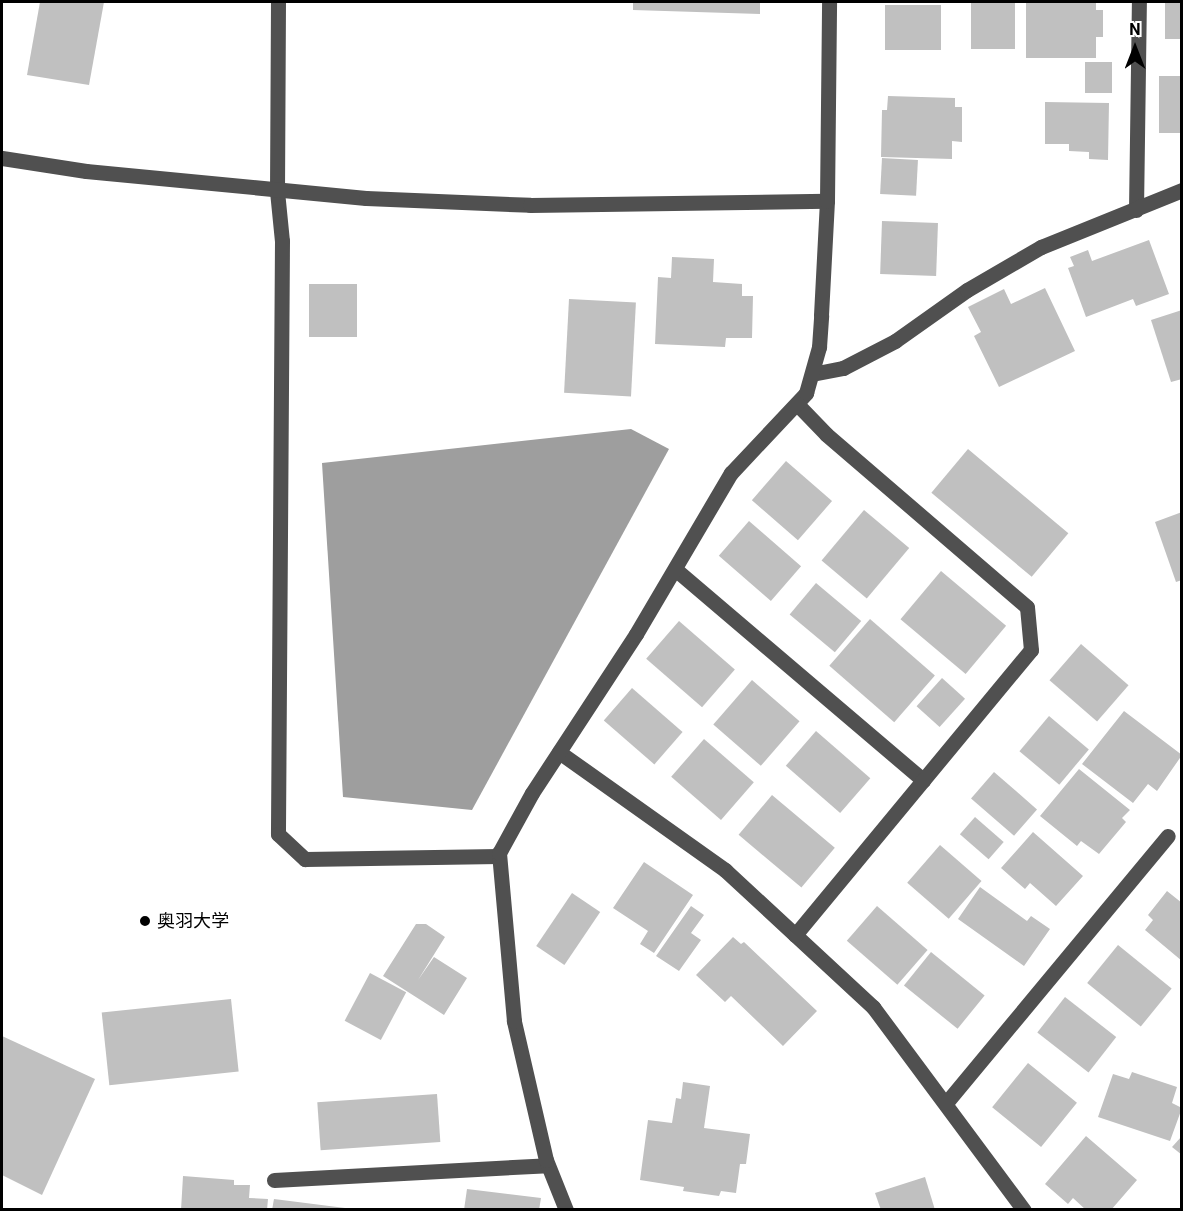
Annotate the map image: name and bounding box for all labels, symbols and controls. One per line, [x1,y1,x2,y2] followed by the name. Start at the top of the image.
[1105,18,1165,78] north arrow
[1129,20,1141,39] text: N
[157,910,229,932] place label: 奥羽大学
[138,914,152,928] marker: 奥羽大学

